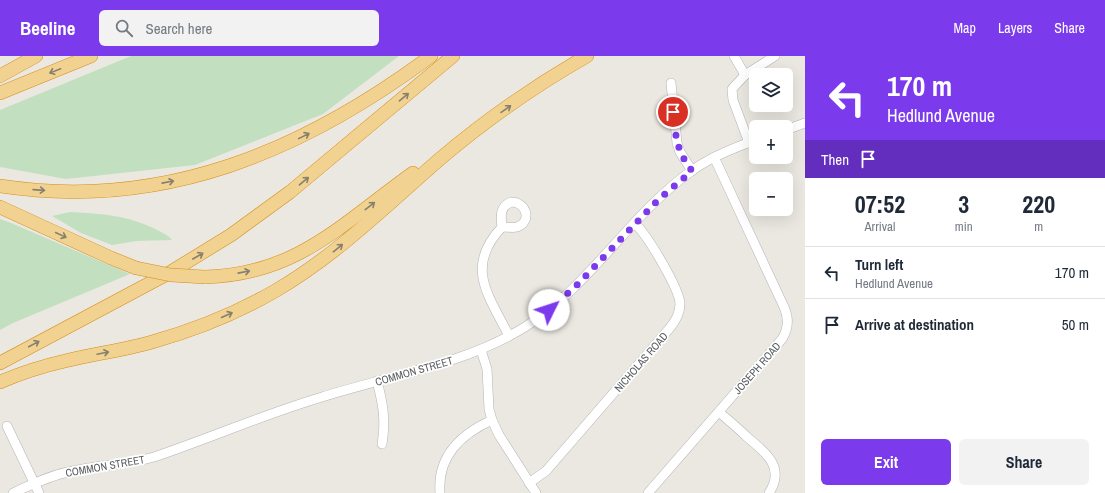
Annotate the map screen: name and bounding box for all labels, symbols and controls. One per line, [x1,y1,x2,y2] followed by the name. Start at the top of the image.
[99,10,379,46] search box
[20,15,75,41] text: Beeline
[113,17,135,39] icon: search
[145,18,212,39] text: Search here
[954,19,976,37] text: Map
[998,19,1032,37] text: Layers
[1054,19,1085,37] text: Share
[49,67,61,75] one-way arrow
[887,67,952,105] text: 170 m
[749,68,793,216] map controls
[749,68,793,112] button: layers
[821,72,873,124] icon: left
[398,93,409,102] one-way arrow
[656,95,690,129] pin
[662,101,684,123] icon: arrive
[887,103,995,128] text: Hedlund Avenue
[500,105,511,113] one-way arrow
[749,120,793,164] button: +
[298,131,310,139] one-way arrow
[857,148,879,170] icon: arrive
[821,149,849,170] text: Then
[749,172,793,216] button: −
[298,176,309,185] one-way arrow
[161,178,174,186] one-way arrow
[32,186,45,193] one-way arrow
[855,188,905,220] text: 07:52
[958,188,969,220] text: 3
[1022,188,1055,220] text: 220
[364,201,375,210] one-way arrow
[865,218,895,235] text: Arrival
[955,218,973,235] text: min
[1034,218,1043,235] text: m
[55,232,67,239] one-way arrow
[332,244,343,252] one-way arrow
[192,252,204,260] one-way arrow
[855,254,903,275] text: Turn left
[821,262,843,284] icon: left
[1055,262,1089,283] text: 170 m
[237,268,250,276] one-way arrow
[855,275,933,292] text: Hedlund Avenue
[528,289,570,331] position arrow
[221,311,233,318] one-way arrow
[821,314,843,336] icon: arrive
[855,314,974,335] text: Arrive at destination
[1062,314,1089,335] text: 50 m
[611,329,671,395] street label: NICHOLAS ROAD
[731,339,783,397] street label: JOSEPH ROAD
[28,340,40,348] one-way arrow
[96,348,109,356] one-way arrow
[374,353,455,389] street label: COMMON STREET
[821,439,951,485] button: Exit
[959,439,1089,485] button: Share
[64,452,146,480] street label: COMMON STREET

